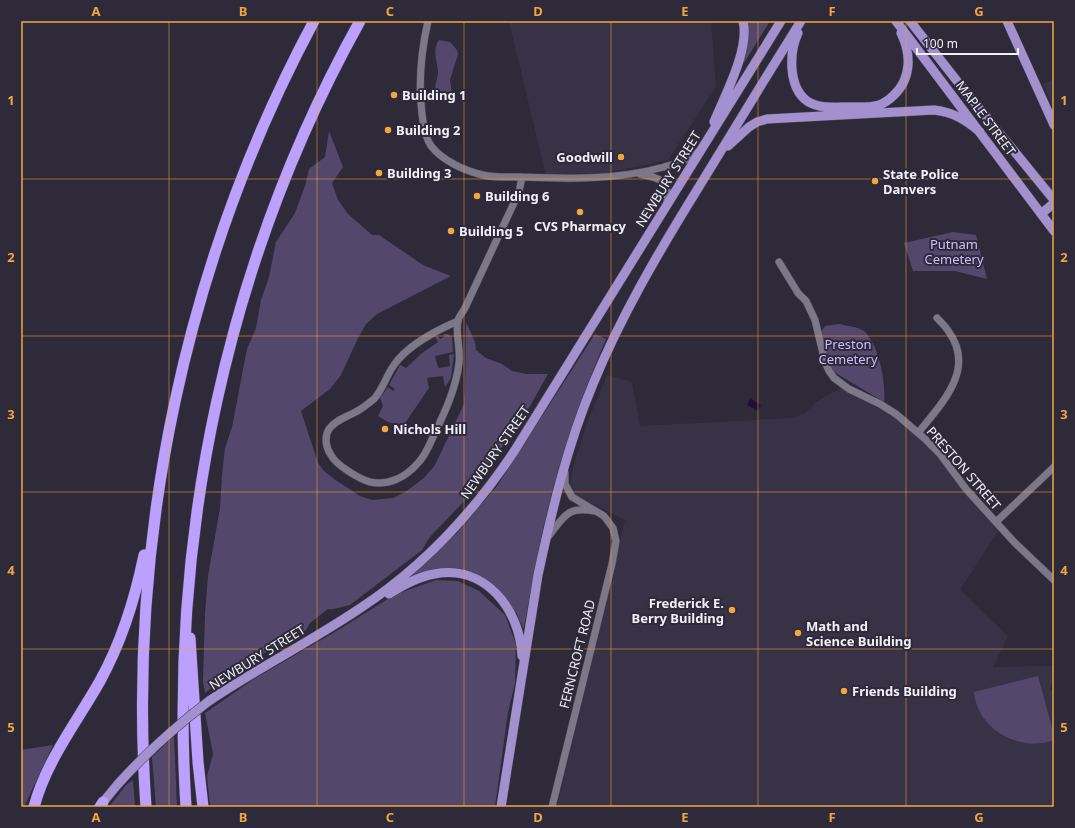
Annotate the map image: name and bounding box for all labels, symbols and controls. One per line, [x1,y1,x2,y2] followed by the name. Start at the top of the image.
[92,2,101,20] text: A
[239,2,247,20] text: B
[386,2,394,20] text: C
[533,2,543,20] text: D
[681,2,689,20] text: E
[828,2,836,20] text: F
[974,2,984,20] text: G
[917,30,1018,56] scale bar
[923,35,958,52] text: 100 m
[952,77,1021,160] street label: MAPLE STREET
[402,86,466,104] place label: Building 1
[389,90,399,100] marker: Building 1
[7,91,15,109] text: 1
[1060,91,1068,109] text: 1
[396,121,460,139] place label: Building 2
[383,125,393,135] marker: Building 2
[631,127,705,230] street label: NEWBURY STREET
[556,148,613,166] place label: Goodwill
[616,152,626,162] marker: Goodwill
[387,164,451,182] place label: Building 3
[883,165,959,198] place label: State Police Danvers
[374,168,384,178] marker: Building 3
[870,176,880,186] marker: State Police Danvers
[485,187,549,205] place label: Building 6
[472,191,482,201] marker: Building 6
[575,207,585,217] marker: CVS Pharmacy
[534,217,627,235] place label: CVS Pharmacy
[459,222,523,240] place label: Building 5
[446,226,456,236] marker: Building 5
[924,235,984,268] park label: Putnam Cemetery
[7,248,15,266] text: 2
[1060,248,1068,266] text: 2
[818,335,878,368] park label: Preston Cemetery
[456,401,534,502] street label: NEWBURY STREET
[7,405,15,423] text: 3
[1060,405,1068,423] text: 3
[393,420,466,438] place label: Nichols Hill
[923,423,1006,514] street label: PRESTON STREET
[380,424,390,434] marker: Nichols Hill
[7,561,15,579] text: 4
[1060,561,1068,579] text: 4
[632,594,724,627] place label: Frederick E. Berry Building
[555,598,599,710] street label: FERNCROFT ROAD
[727,605,737,615] marker: Frederick E. Berry Building
[806,617,911,650] place label: Math and Science Building
[206,620,309,694] street label: NEWBURY STREET
[793,628,803,638] marker: Math and Science Building
[852,682,957,700] place label: Friends Building
[839,686,849,696] marker: Friends Building
[7,718,15,736] text: 5
[1060,718,1068,736] text: 5
[92,808,101,826] text: A
[239,808,247,826] text: B
[386,808,394,826] text: C
[533,808,543,826] text: D
[681,808,689,826] text: E
[828,808,836,826] text: F
[974,808,984,826] text: G

